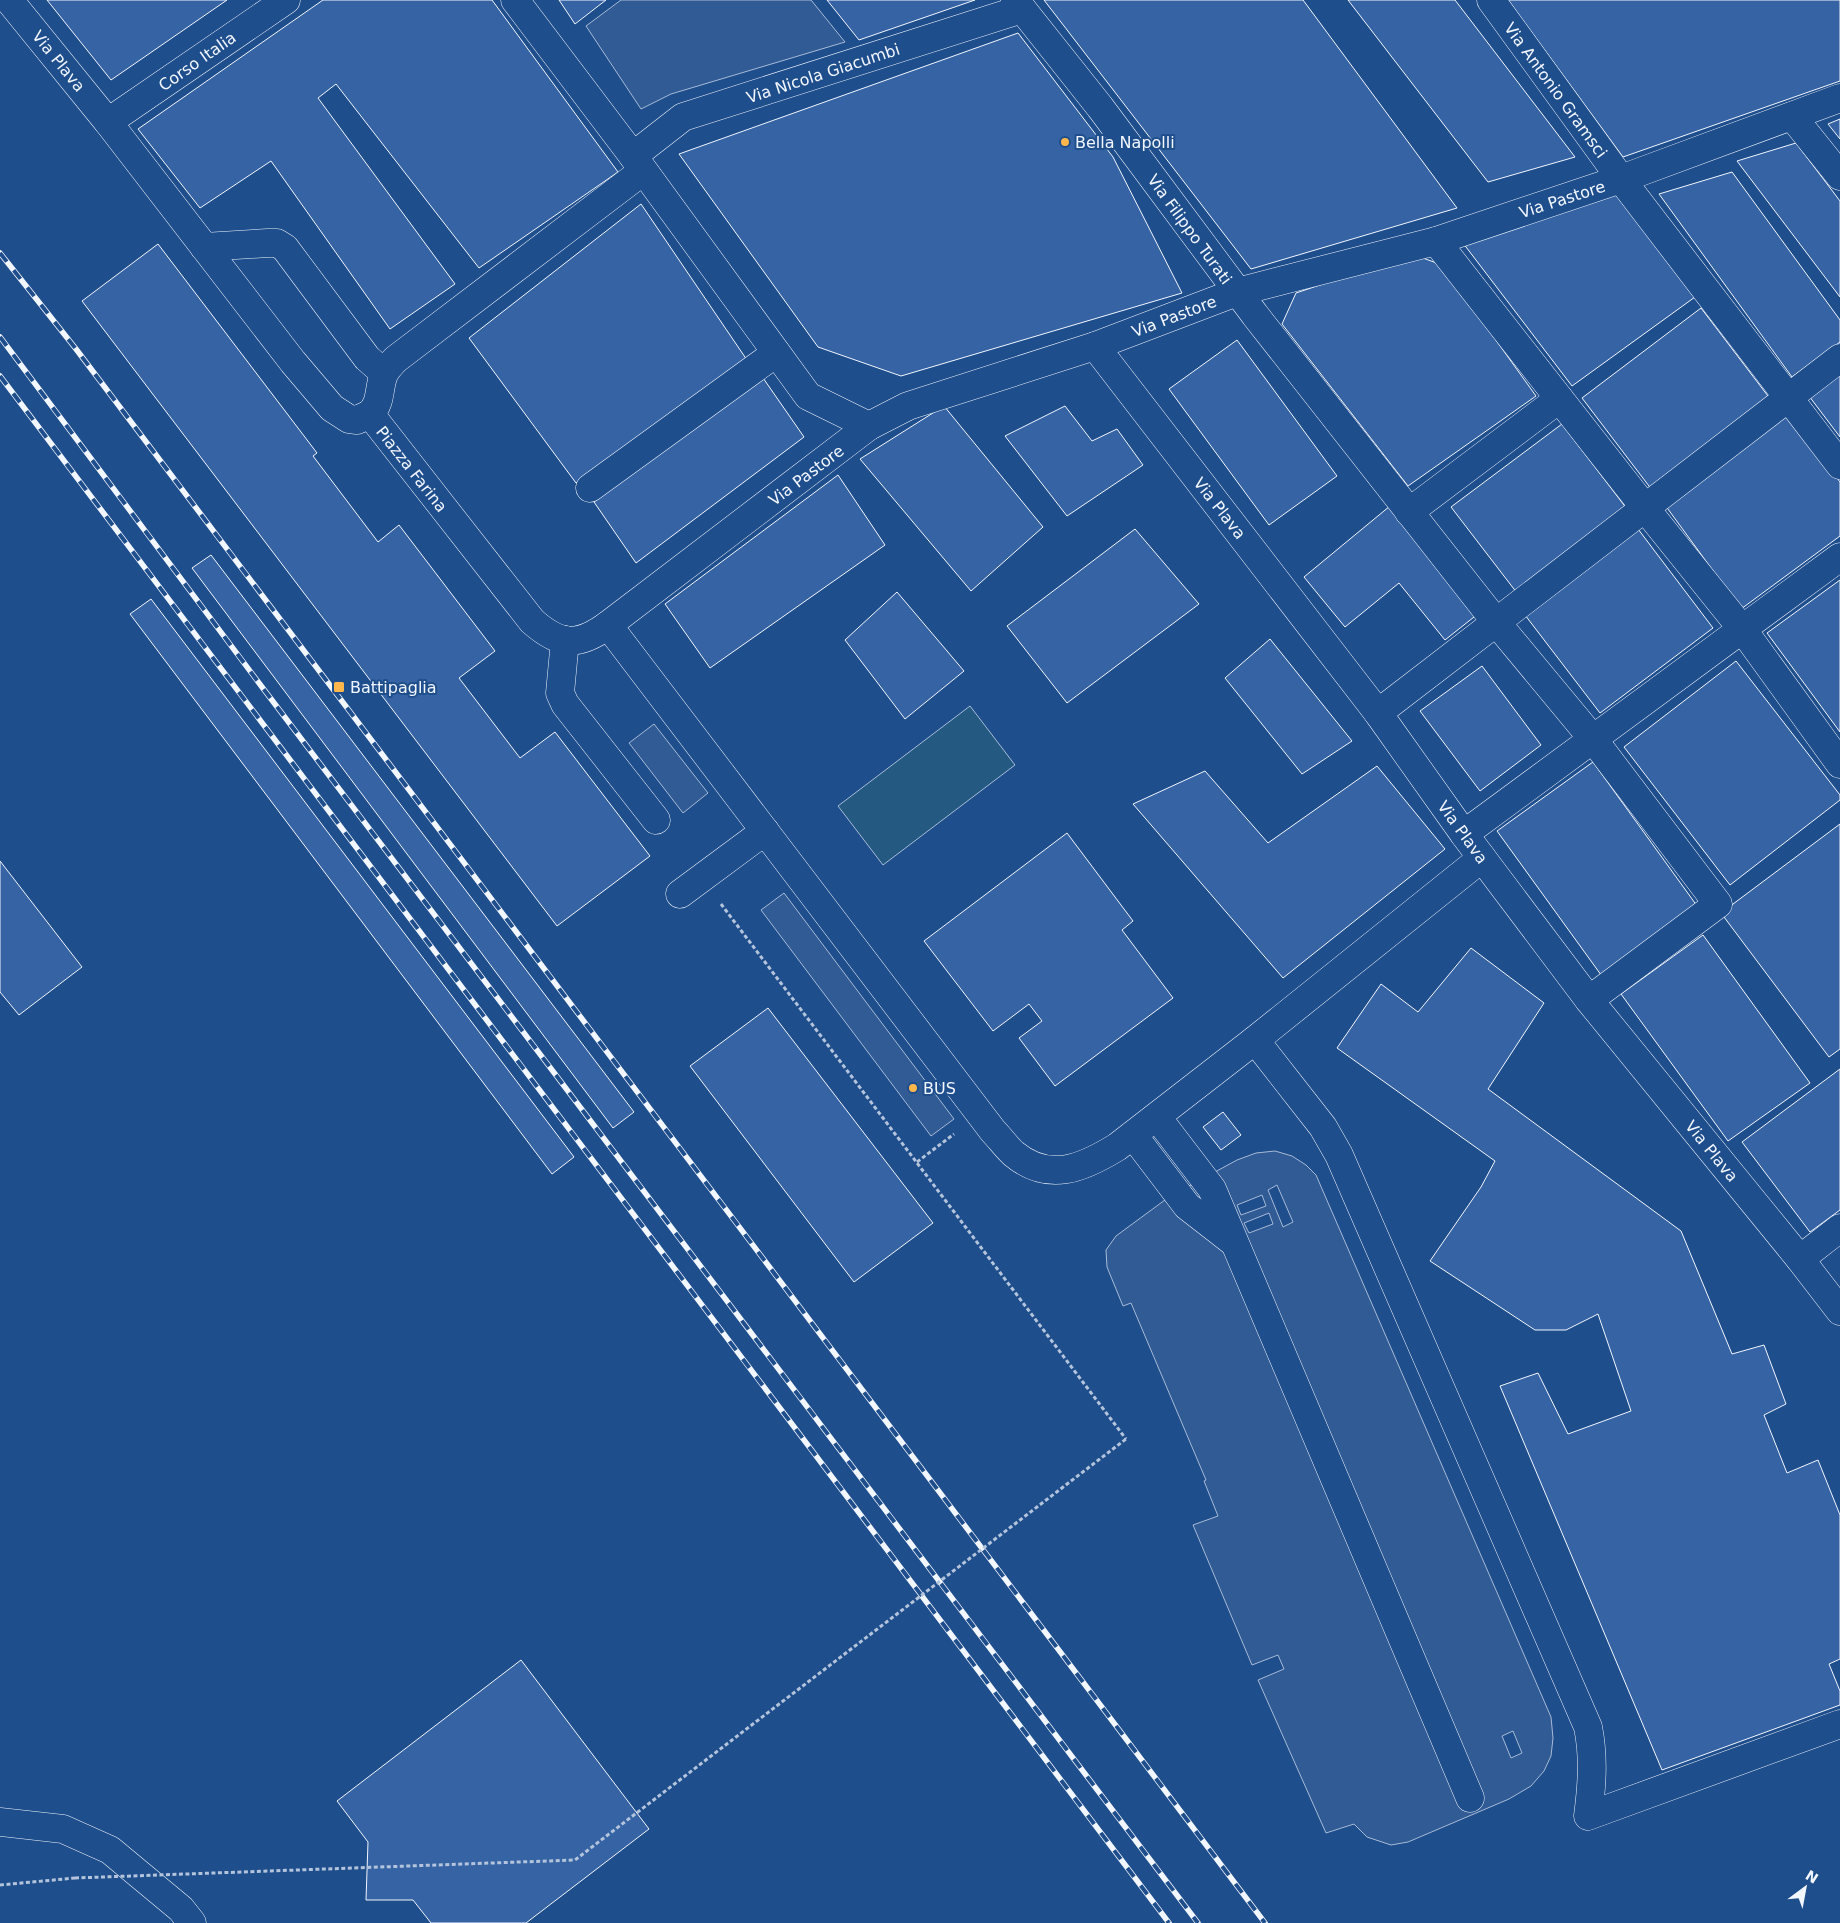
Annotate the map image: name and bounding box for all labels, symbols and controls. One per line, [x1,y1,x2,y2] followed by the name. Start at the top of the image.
[1500,19,1611,162] street label: Via Antonio Gramsci
[28,27,89,96] street label: Via Plava
[155,28,240,95] street label: Corso Italia
[744,40,902,107] street label: Via Nicola Giacumbi
[1075,133,1175,152] place label: Bella Napolli
[1059,136,1071,148] marker: Bella Napolli
[1143,171,1236,288] street label: Via Filippo Turati
[1517,177,1607,222] street label: Via Pastore
[1129,292,1219,341] street label: Via Pastore
[372,423,451,516] street label: Piazza Farina
[765,441,848,510] street label: Via Pastore
[1190,474,1250,543] street label: Via Plava
[350,678,437,697] place label: Battipaglia
[332,680,346,694] marker: Battipaglia
[1433,797,1492,867] street label: Via Plava
[923,1079,956,1098] place label: BUS
[907,1082,919,1094] marker: BUS
[1681,1117,1742,1186] street label: Via Plava
[1780,1863,1830,1913] north arrow
[1803,1867,1821,1887] text: N

